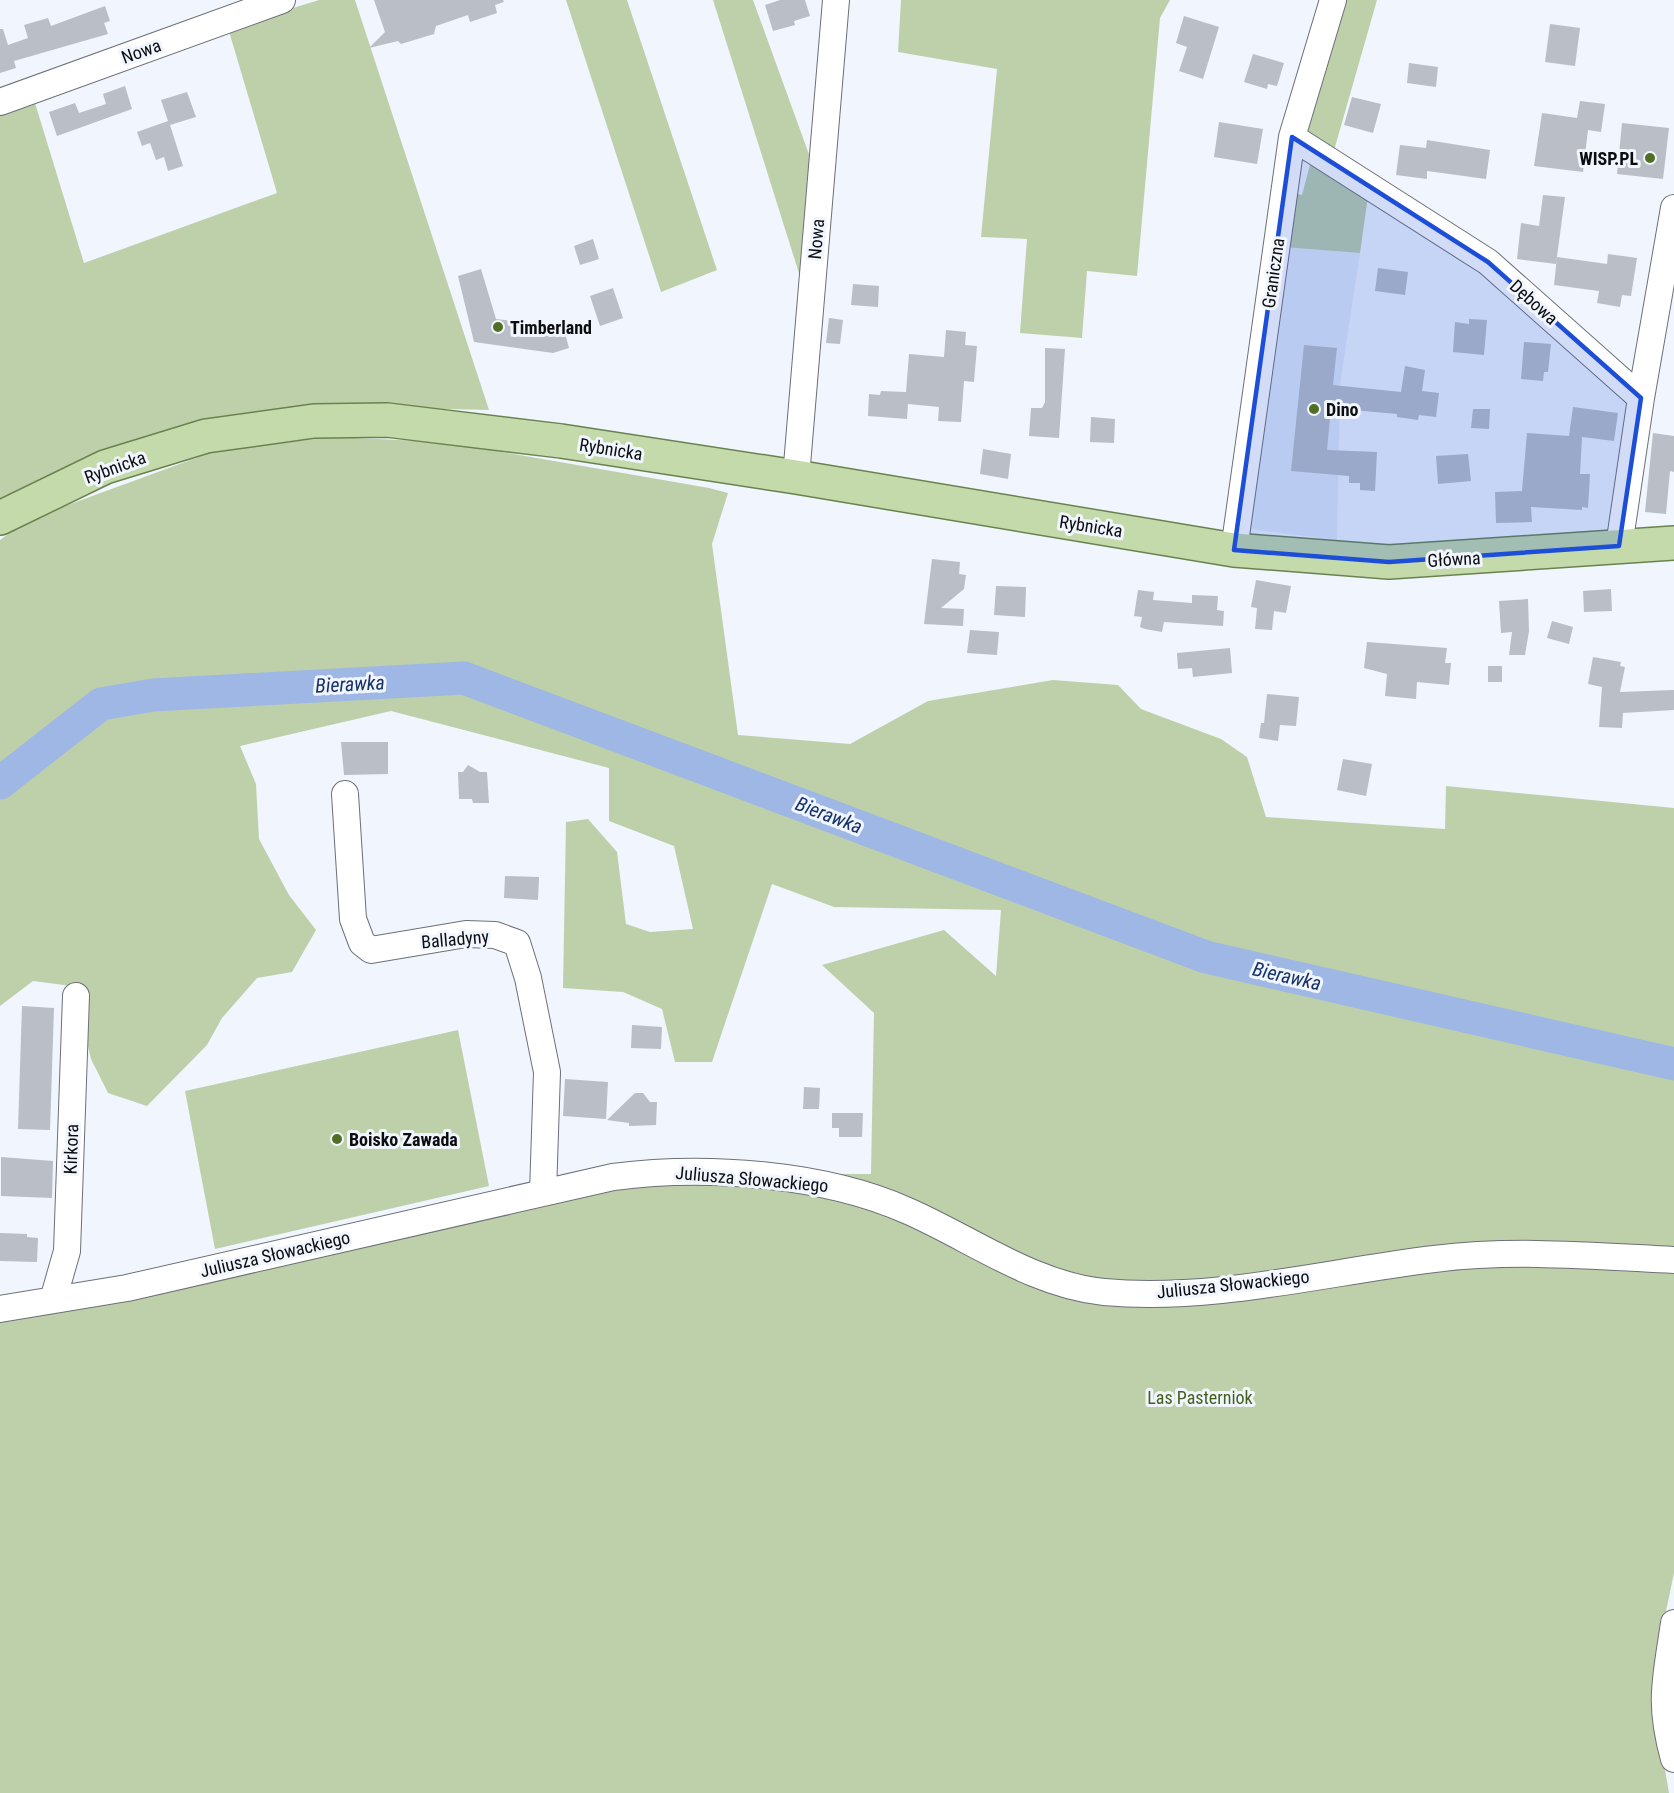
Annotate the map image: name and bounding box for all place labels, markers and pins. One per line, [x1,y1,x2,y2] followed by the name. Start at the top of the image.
[1579,148,1638,169] place label: WISP.PL
[1643,151,1657,165] marker: WISP.PL
[510,317,592,338] place label: Timberland
[491,320,505,334] marker: Timberland
[1326,399,1359,420] place label: Dino
[1307,402,1321,416] marker: Dino
[349,1129,458,1150] place label: Boisko Zawada
[330,1132,344,1146] marker: Boisko Zawada

